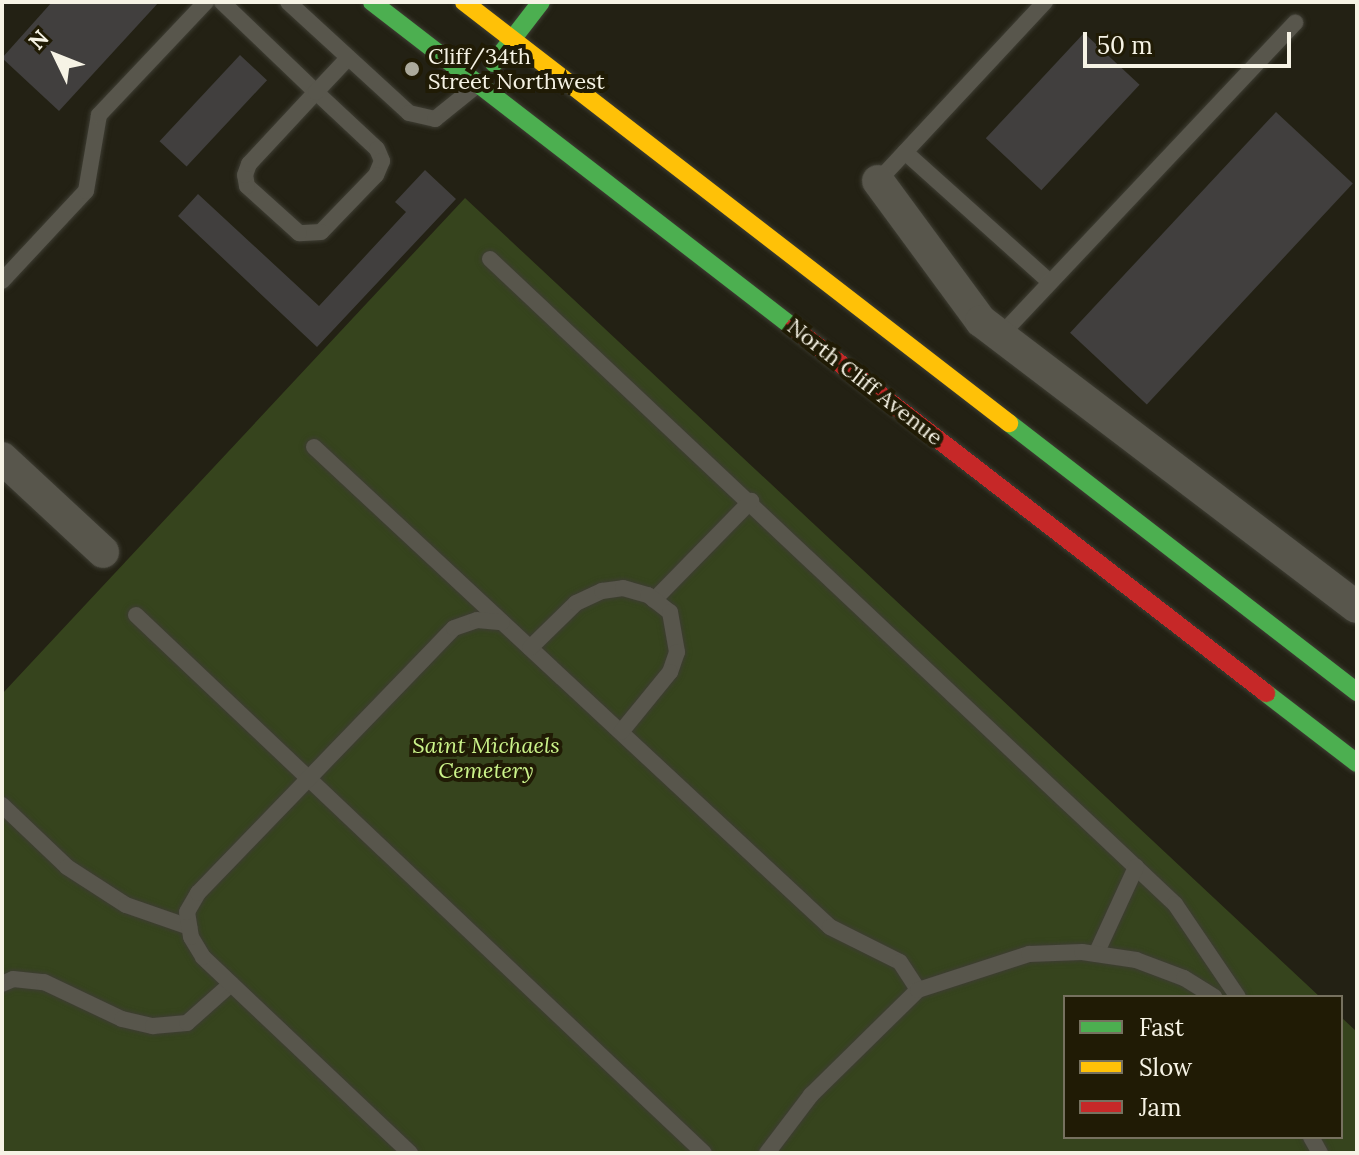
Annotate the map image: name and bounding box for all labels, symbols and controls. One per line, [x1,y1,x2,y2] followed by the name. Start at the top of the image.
[16,16,96,96] north arrow
[1087,16,1295,66] scale bar
[22,24,54,55] text: N
[1097,30,1153,61] text: 50 m
[428,43,605,94] place label: Cliff/34th Street Northwest
[403,60,421,78] marker: Cliff/34th Street Northwest
[782,313,948,451] street label: North Cliff Avenue
[412,732,560,784] park label: Saint Michaels Cemetery
[1063,995,1343,1139] legend
[1139,1012,1184,1043] text: Fast
[1139,1052,1192,1083] text: Slow
[1139,1092,1181,1123] text: Jam

